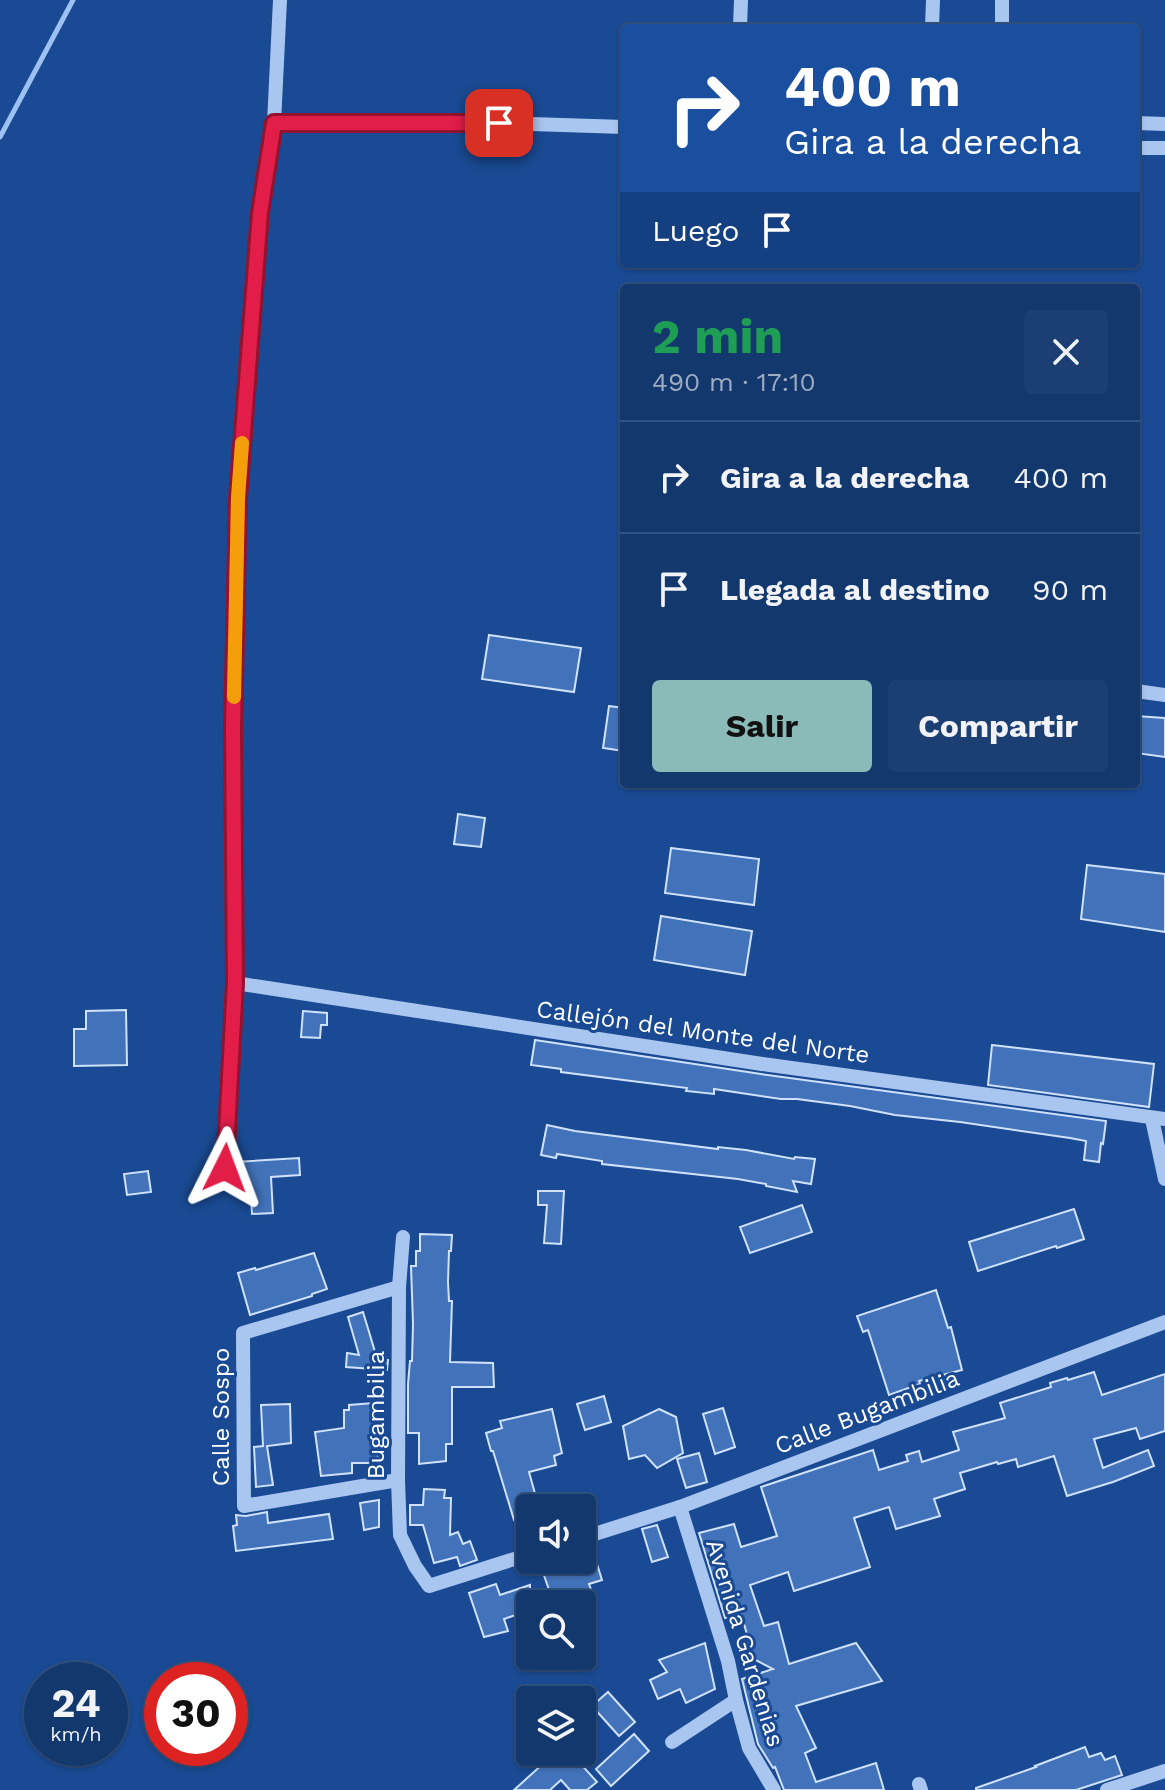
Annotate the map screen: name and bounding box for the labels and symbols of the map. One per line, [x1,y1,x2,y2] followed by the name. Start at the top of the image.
[465,89,533,157] pin
[535,995,871,1069] street label: Callejón del Monte del Norte
[183,1126,267,1210] position arrow
[207,1348,235,1486] street label: Calle Sospo
[362,1351,390,1479] street label: Bugambilia
[771,1364,963,1460] street label: Calle Bugambilia
[700,1536,790,1750] street label: Avenida Gardenias
[144,1662,248,1766] speed limit sign: 30

